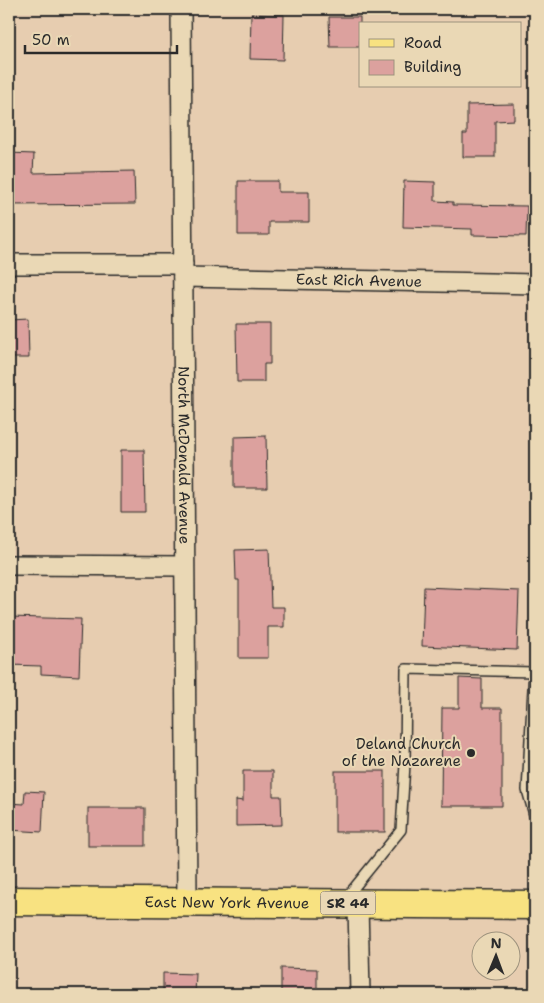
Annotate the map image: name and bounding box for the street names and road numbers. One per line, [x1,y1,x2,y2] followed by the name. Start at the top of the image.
[296,269,422,292] street label: East Rich Avenue
[173,366,195,544] street label: North McDonald Avenue
[320,891,376,914] road number: SR 44
[145,892,309,913] street label: East New York Avenue

